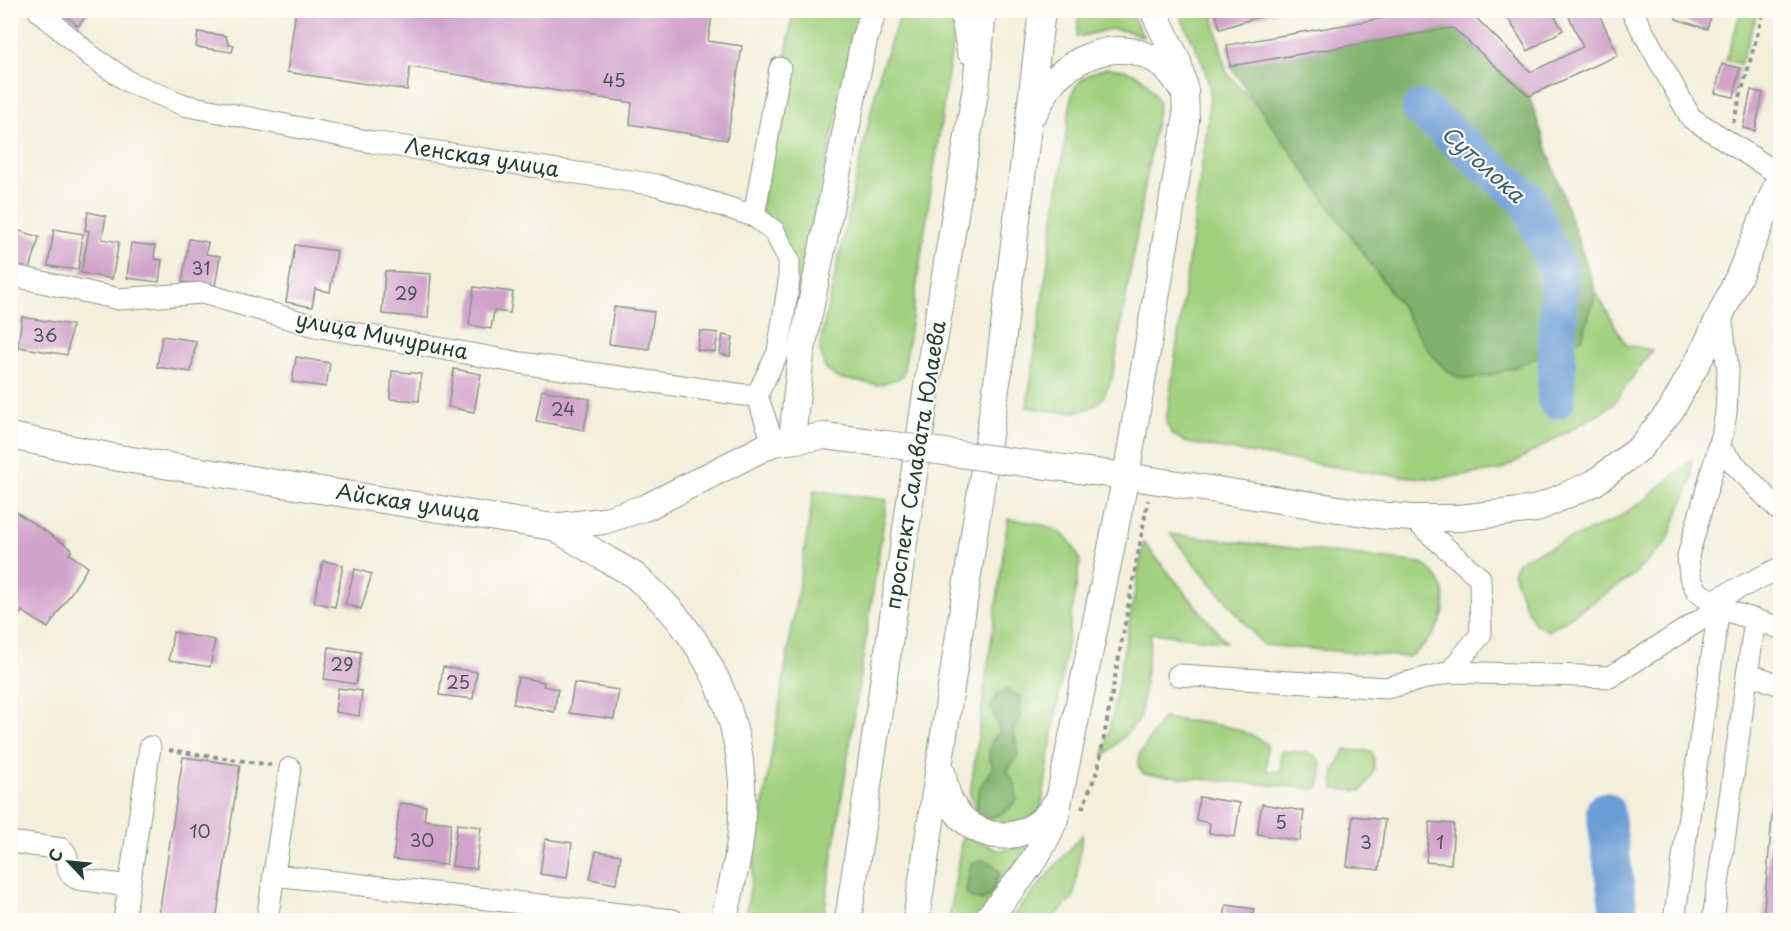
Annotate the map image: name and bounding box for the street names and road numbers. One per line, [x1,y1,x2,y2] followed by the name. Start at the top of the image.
[403,128,562,184] street label: Ленская улица
[293,302,472,367] street label: улица Мичурина
[875,318,953,611] street label: проспект Салавата Юлаева
[334,474,484,528] street label: Айская улица

